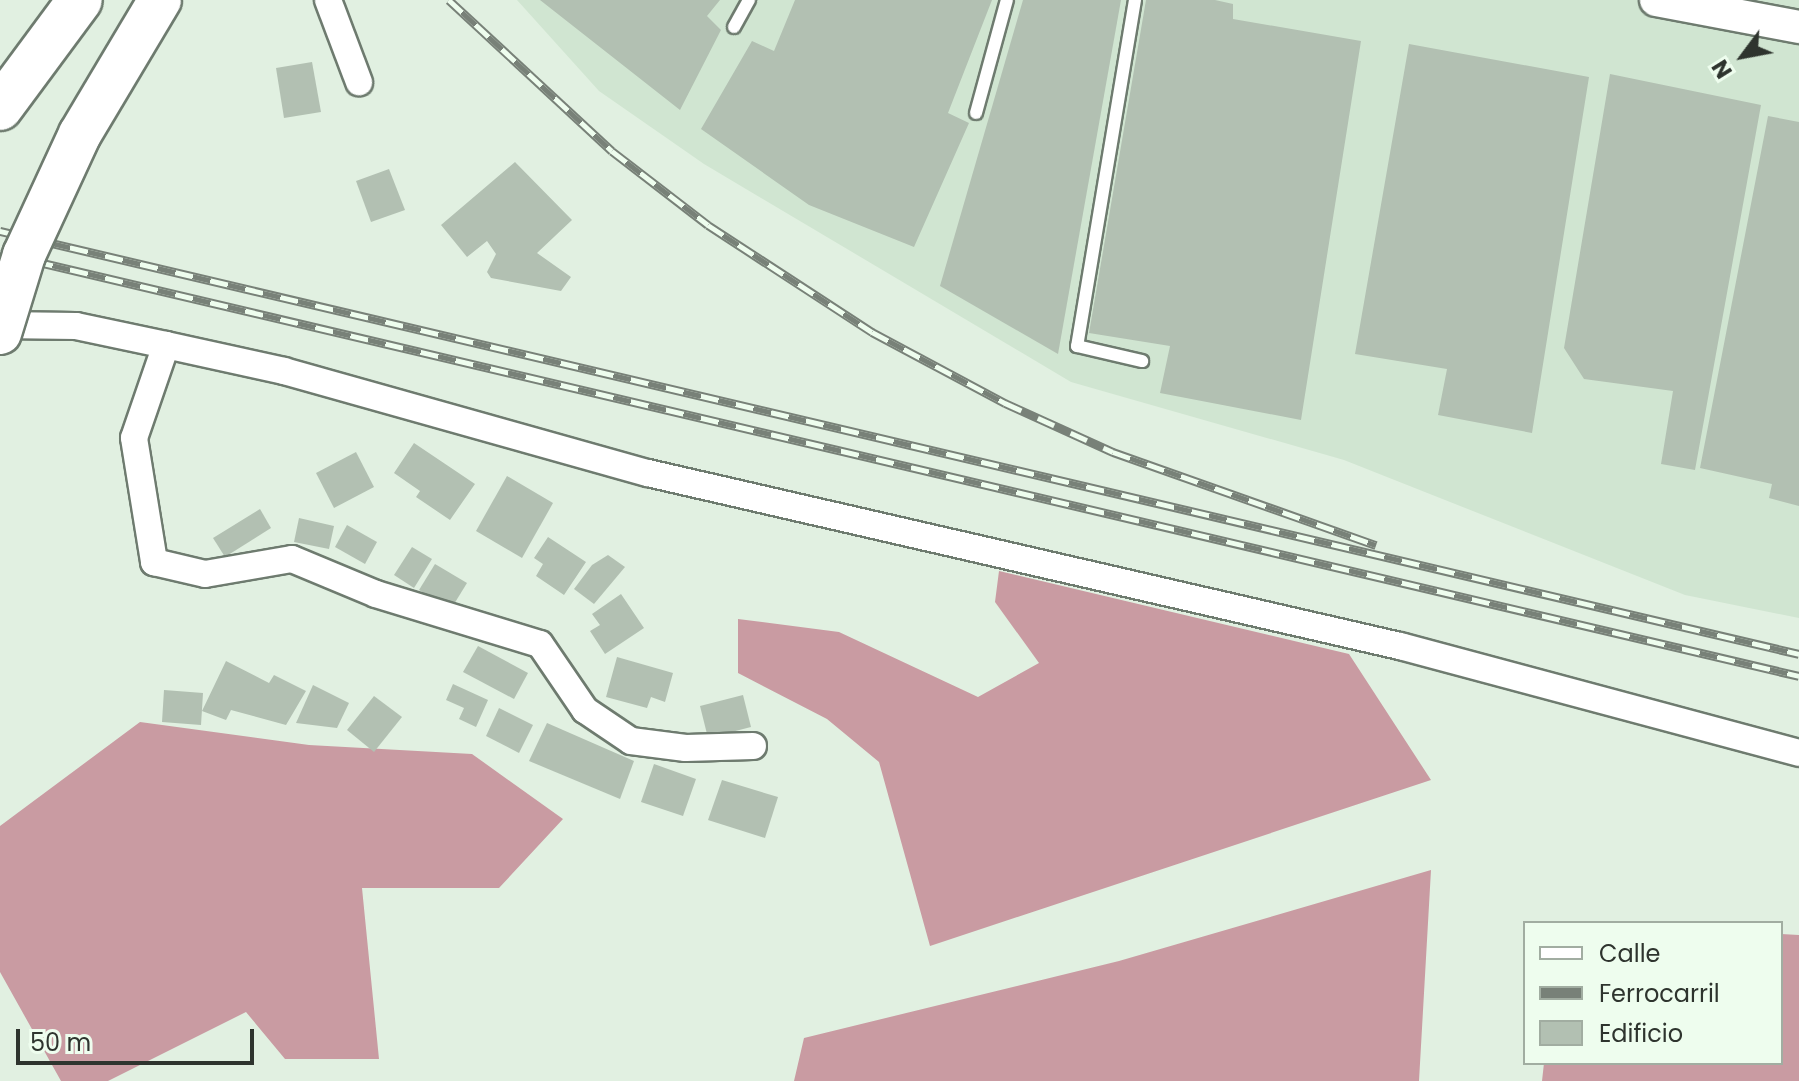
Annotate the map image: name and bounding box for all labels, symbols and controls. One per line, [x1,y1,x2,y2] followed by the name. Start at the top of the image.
[1703,16,1783,96] north arrow
[1705,54,1740,84] text: N
[1523,921,1783,1065] legend
[1599,937,1660,970] text: Calle
[1599,977,1720,1010] text: Ferrocarril
[20,1013,258,1063] scale bar
[1599,1017,1683,1050] text: Edificio
[30,1026,91,1059] text: 50 m

